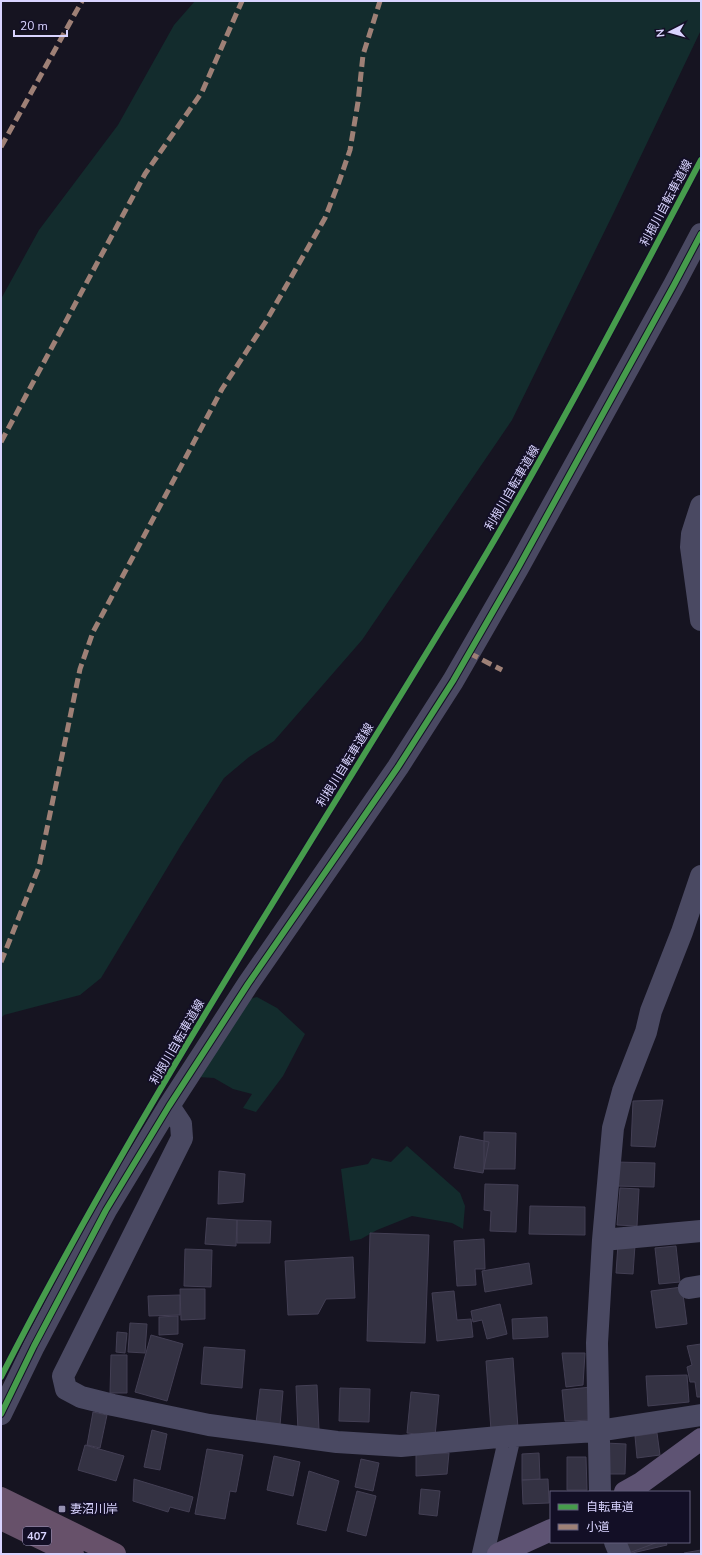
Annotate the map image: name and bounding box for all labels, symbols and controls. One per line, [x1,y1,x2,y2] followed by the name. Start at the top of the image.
[14,12,67,38] scale bar
[650,12,690,52] north arrow
[20,18,48,34] text: 20 m
[653,28,668,38] text: N
[636,157,696,249] street label: 利根川自転車道線
[481,442,543,534] street label: 利根川自転車道線
[313,720,377,810] street label: 利根川自転車道線
[146,996,208,1088] street label: 利根川自転車道線
[550,1491,690,1543] legend
[586,1499,634,1515] text: 自転車道
[70,1501,118,1517] place label: 妻沼川岸
[57,1504,67,1514] marker: 妻沼川岸
[586,1519,610,1535] text: 小道
[23,1527,51,1545] road number: 407

